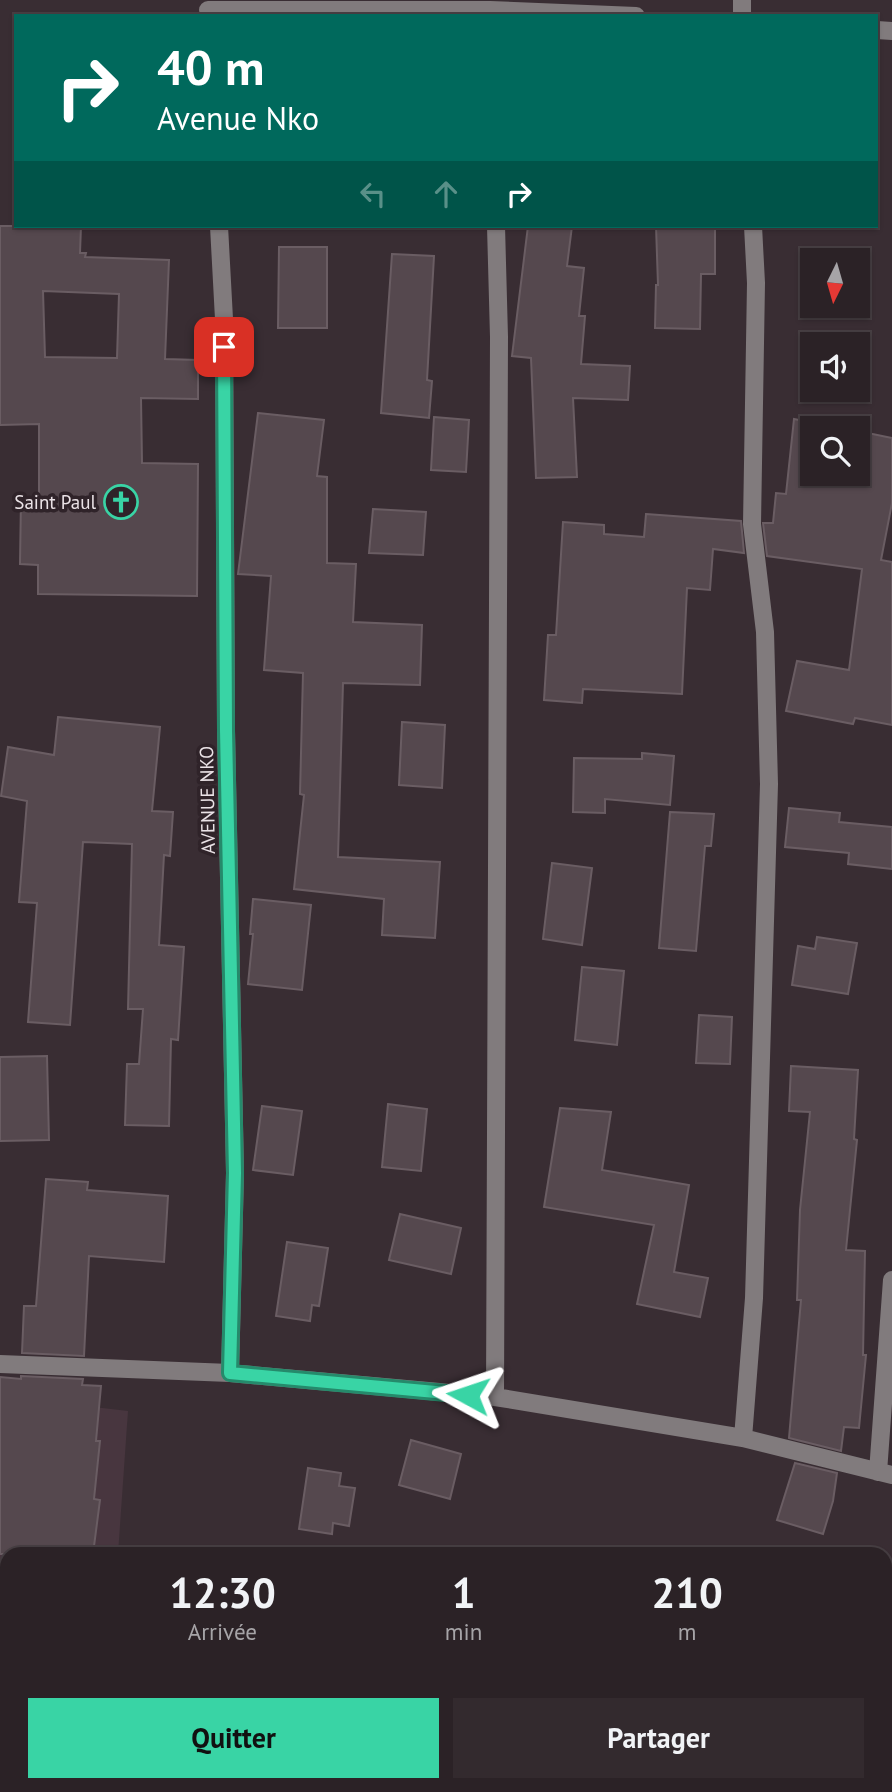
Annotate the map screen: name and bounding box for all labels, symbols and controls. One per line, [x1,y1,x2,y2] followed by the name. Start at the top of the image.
[157,35,264,99] text: 40 m
[42,42,133,133] icon: right
[157,97,319,139] text: Avenue Nko
[354,175,392,213] icon: left
[427,175,465,213] icon: ahead
[500,175,538,213] icon: right
[800,248,870,318] north arrow
[800,248,870,486] map controls
[194,317,254,377] pin
[205,328,243,366] icon: arrive
[800,332,870,402] button: sound
[800,416,870,486] button: search
[102,483,140,521] church icon: Saint Paul
[14,490,96,514] place label: Saint Paul
[194,746,220,854] street label: AVENUE NKO
[431,1358,505,1432] position arrow
[169,1565,276,1620] text: 12:30
[452,1565,475,1620] text: 1
[651,1565,723,1620] text: 210
[188,1617,257,1646] text: Arrivée
[445,1617,482,1646] text: min
[678,1617,696,1646] text: m
[28,1698,439,1778] button: Quitter
[453,1698,864,1778] button: Partager

